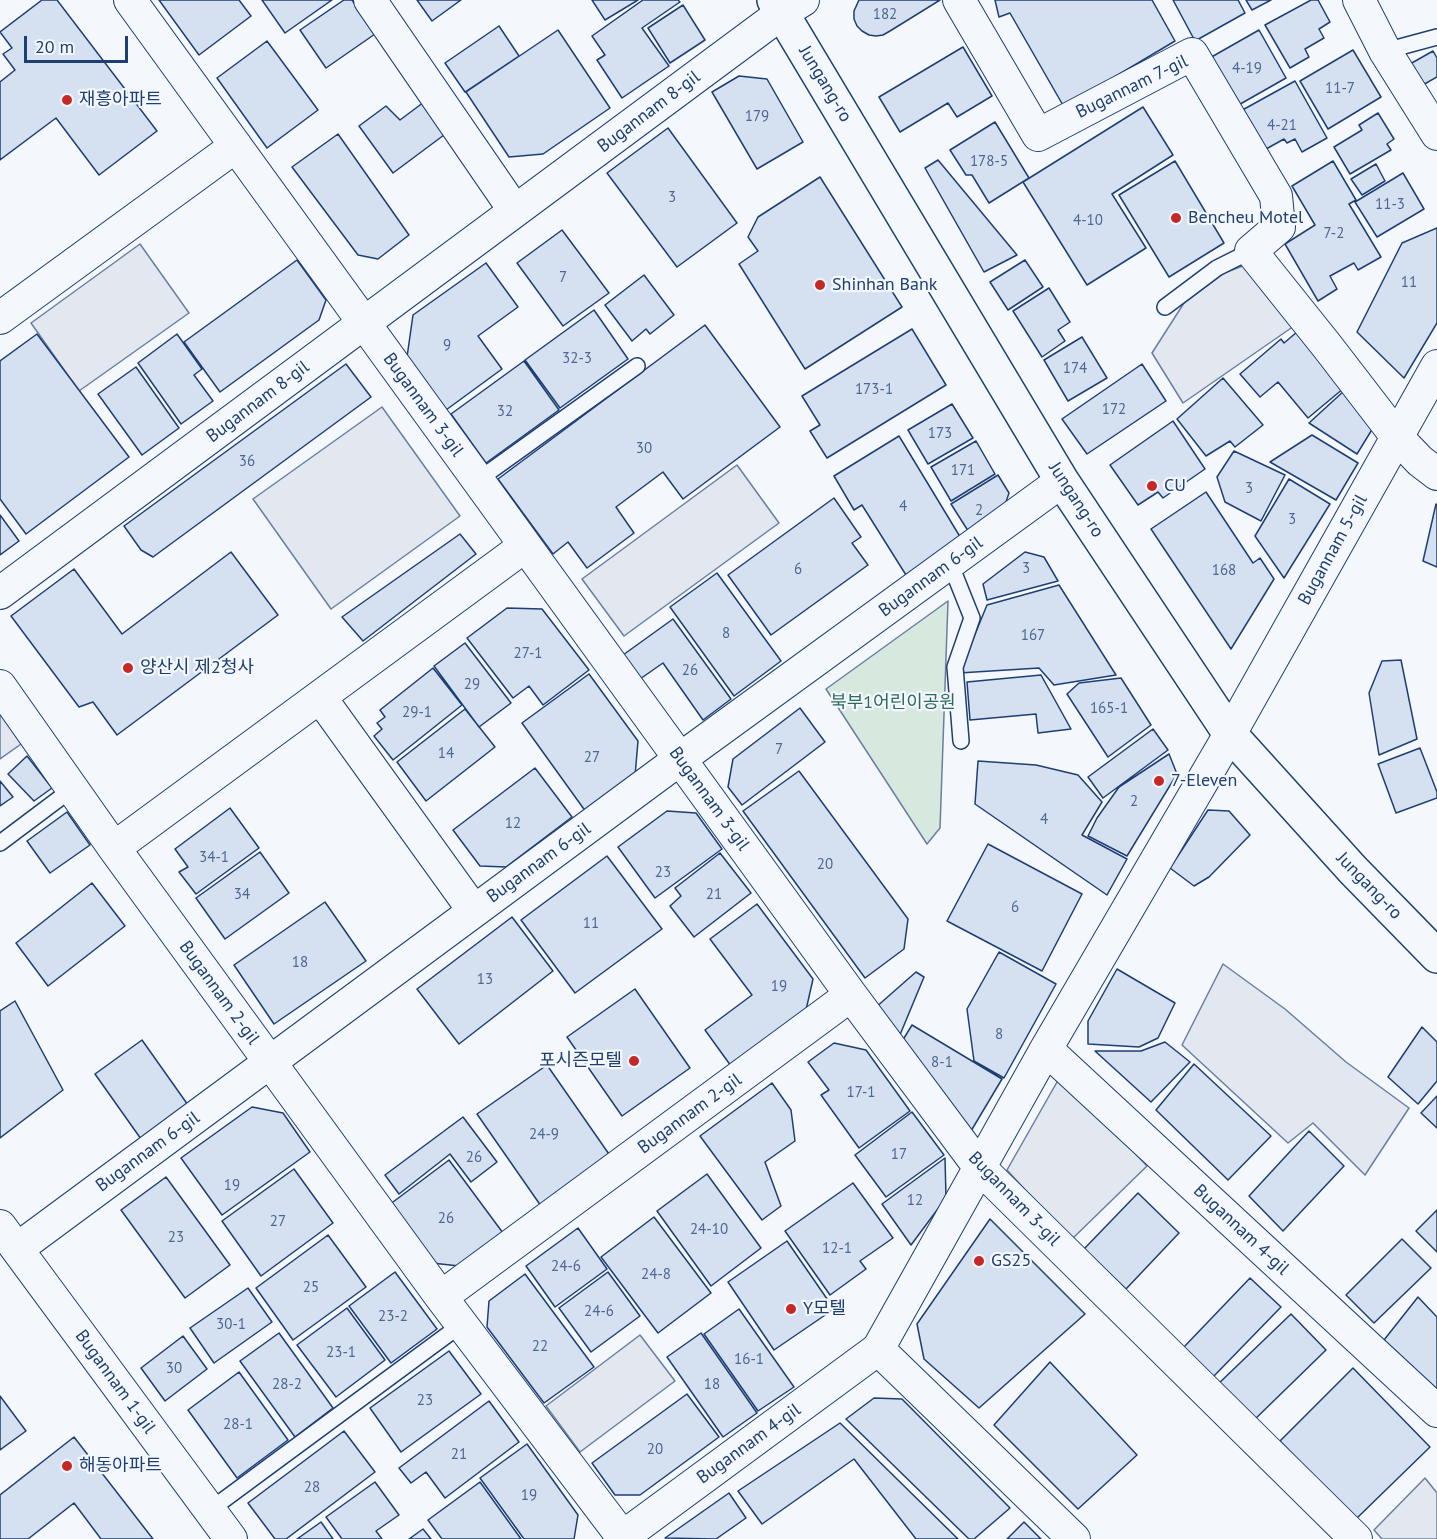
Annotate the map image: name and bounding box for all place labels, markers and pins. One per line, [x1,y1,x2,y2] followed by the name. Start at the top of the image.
[79,89,162,111] place label: 재흥아파트
[60,93,74,107] marker: 재흥아파트
[1188,207,1303,229] place label: Bencheu Motel
[1169,211,1183,225] marker: Bencheu Motel
[832,274,937,296] place label: Shinhan Bank
[813,278,827,292] marker: Shinhan Bank
[1164,475,1186,497] place label: CU
[1145,479,1159,493] marker: CU
[140,657,254,679] place label: 양산시 제2청사
[121,661,135,675] marker: 양산시 제2청사
[1171,770,1237,792] place label: 7-Eleven
[1152,774,1166,788] marker: 7-Eleven
[539,1050,622,1072] place label: 포시즌모텔
[627,1054,641,1068] marker: 포시즌모텔
[991,1250,1031,1272] place label: GS25
[972,1254,986,1268] marker: GS25
[803,1298,846,1320] place label: Y모텔
[784,1302,798,1316] marker: Y모텔
[79,1455,162,1477] place label: 해동아파트
[60,1459,74,1473] marker: 해동아파트

